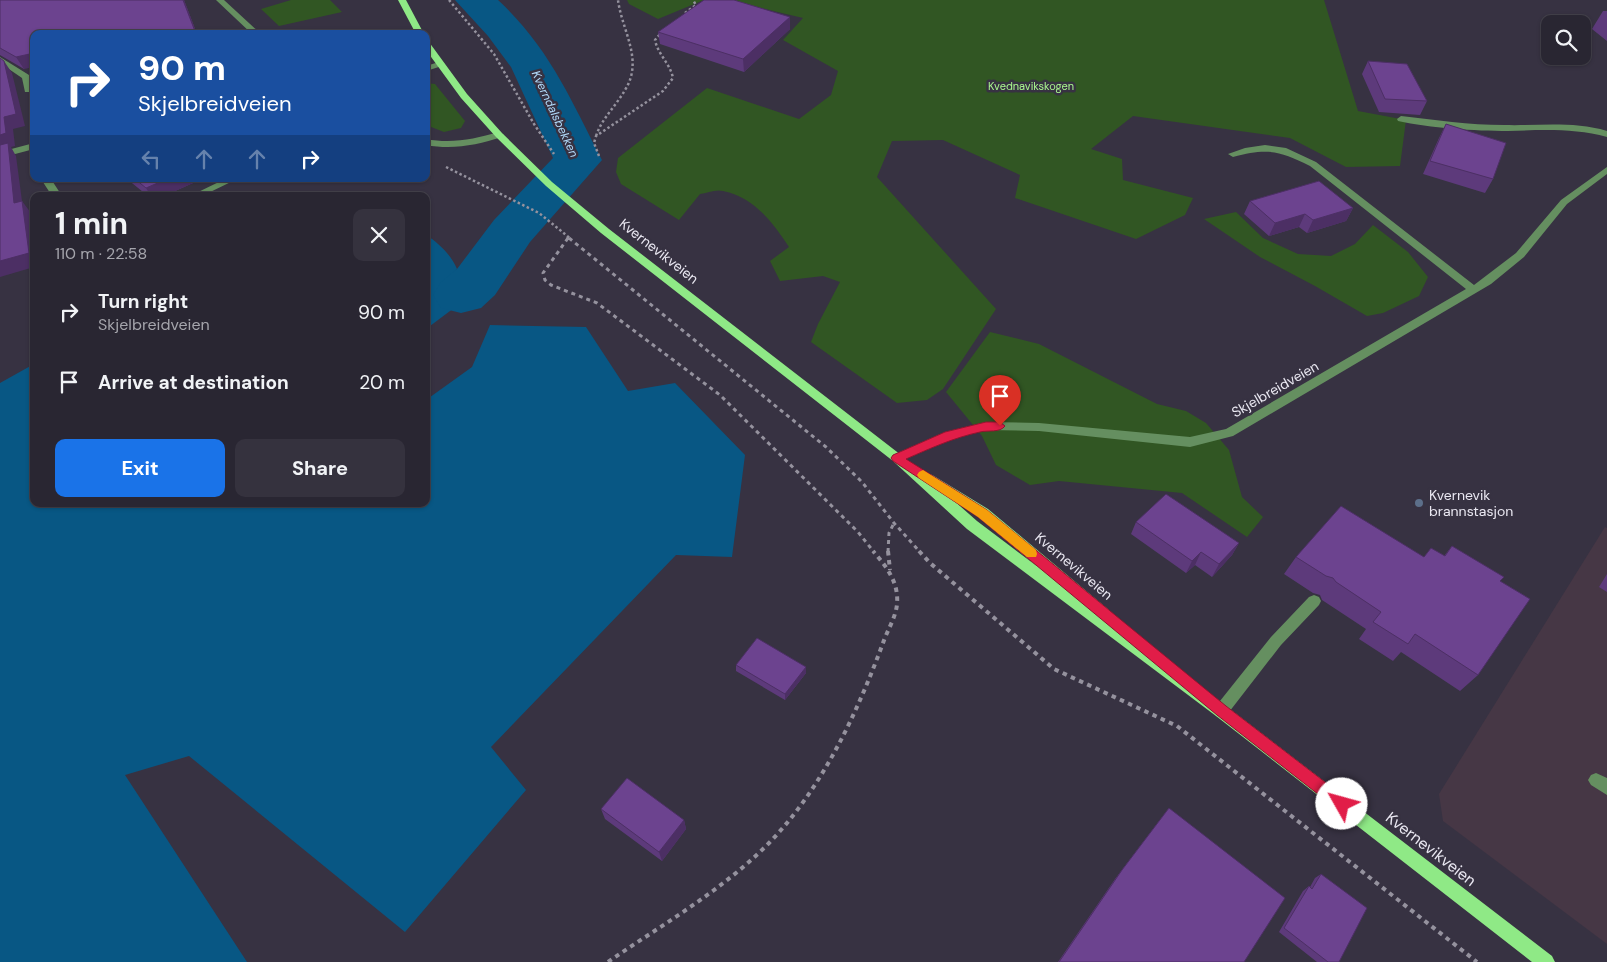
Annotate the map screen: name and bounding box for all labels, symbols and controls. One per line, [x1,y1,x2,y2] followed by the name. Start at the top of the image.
[1541,15,1591,65] map controls
[1541,15,1591,65] button: search
[138,45,226,91] text: 90 m
[55,50,120,115] icon: right
[528,68,582,160] water label: Kverndalsbekken
[988,79,1074,93] park label: Kvednavikskogen
[138,89,292,118] text: Skjelbreidveien
[137,145,165,173] icon: left
[190,145,218,173] icon: ahead
[243,145,271,173] icon: ahead
[296,145,324,173] icon: right
[55,204,128,243] text: 1 min
[353,209,405,261] button: close
[616,214,702,288] street label: Kvernevikveien
[55,243,147,264] text: 110 m · 22:58
[98,289,188,314] text: Turn right
[55,298,83,326] icon: right
[358,300,405,325] text: 90 m
[98,314,210,335] text: Skjelbreidveien
[1228,357,1322,421] street label: Skjelbreidveien
[55,368,83,396] icon: arrive
[98,370,289,395] text: Arrive at destination
[359,370,405,395] text: 20 m
[979,375,1021,426] pin
[986,382,1014,410] icon: arrive
[55,439,225,497] button: Exit
[235,439,405,497] button: Share
[1429,486,1513,520] place label: Kvernevik brannstasjon
[1413,497,1425,509] marker: Kvernevik brannstasjon
[1032,528,1116,604] street label: Kvernevikveien
[1315,777,1367,829] position arrow
[1381,807,1481,891] street label: Kvernevikveien

